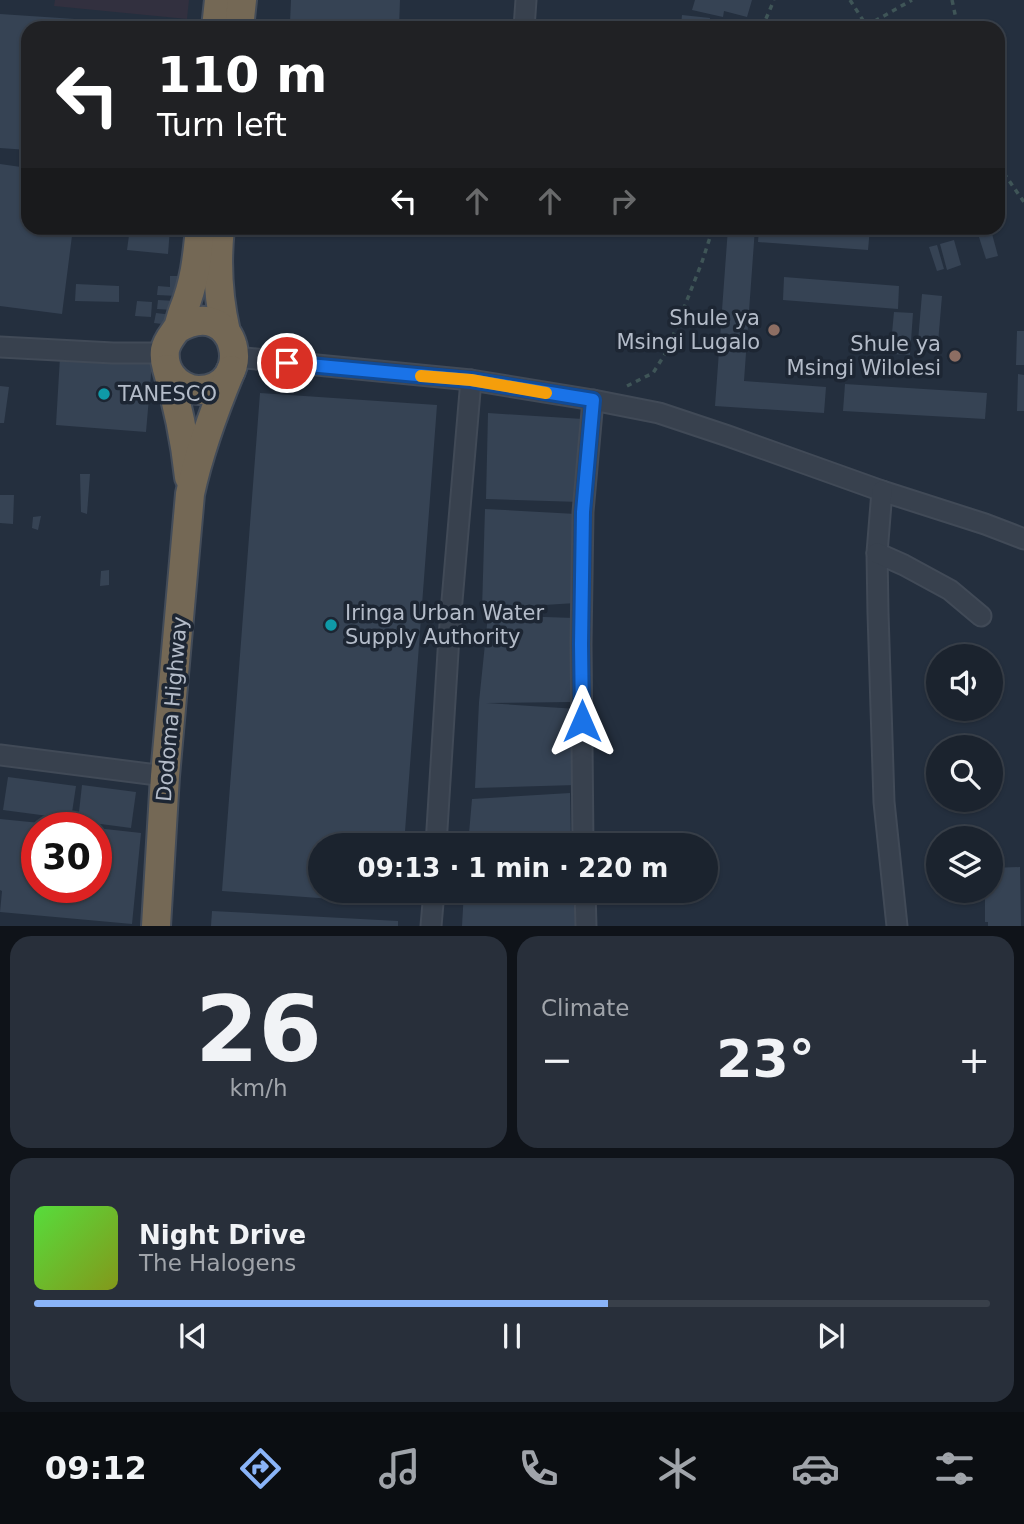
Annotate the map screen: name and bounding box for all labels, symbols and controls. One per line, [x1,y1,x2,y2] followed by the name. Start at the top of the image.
[157,47,327,104] text: 110 m
[42,49,133,140] icon: left
[157,106,287,144] text: Turn left
[385,182,423,220] icon: left
[458,182,496,220] icon: ahead
[531,182,569,220] icon: ahead
[604,182,642,220] icon: right
[616,306,760,354] place label: Shule ya Msingi Lugalo
[766,322,782,338] marker: Shule ya Msingi Lugalo
[787,332,941,380] place label: Shule ya Msingi Wilolesi
[257,333,317,393] pin
[268,344,306,382] icon: arrive
[947,348,963,364] marker: Shule ya Msingi Wilolesi
[117,382,217,406] place label: TANESCO
[96,386,112,402] marker: TANESCO
[345,601,544,649] place label: Iringa Urban Water Supply Authority
[152,615,192,803] street label: Dodoma Highway
[323,617,339,633] marker: Iringa Urban Water Supply Authority
[926,644,1003,903] map controls
[926,644,1003,721] button: sound
[545,684,619,758] position arrow
[926,735,1003,812] button: search
[21,812,112,903] speed limit sign: 30
[926,826,1003,903] button: layers
[358,853,668,883] text: 09:13 · 1 min · 220 m
[195,977,322,1082] text: 26
[541,995,630,1021] text: Climate
[716,1029,815,1089] text: 23°
[541,1038,573,1082] text: −
[958,1038,990,1082] text: +
[229,1075,288,1101] text: km/h
[139,1220,306,1250] text: Night Drive
[139,1250,296,1276] text: The Halogens
[174,1317,212,1355] icon: previous
[493,1317,531,1355] icon: pause
[812,1317,850,1355] icon: next
[236,1444,285,1493] icon: directions
[375,1444,424,1493] icon: music
[514,1444,563,1493] icon: phone
[653,1444,702,1493] icon: climate
[791,1444,840,1493] icon: car
[930,1444,979,1493] icon: filters
[45,1449,147,1487] text: 09:12

